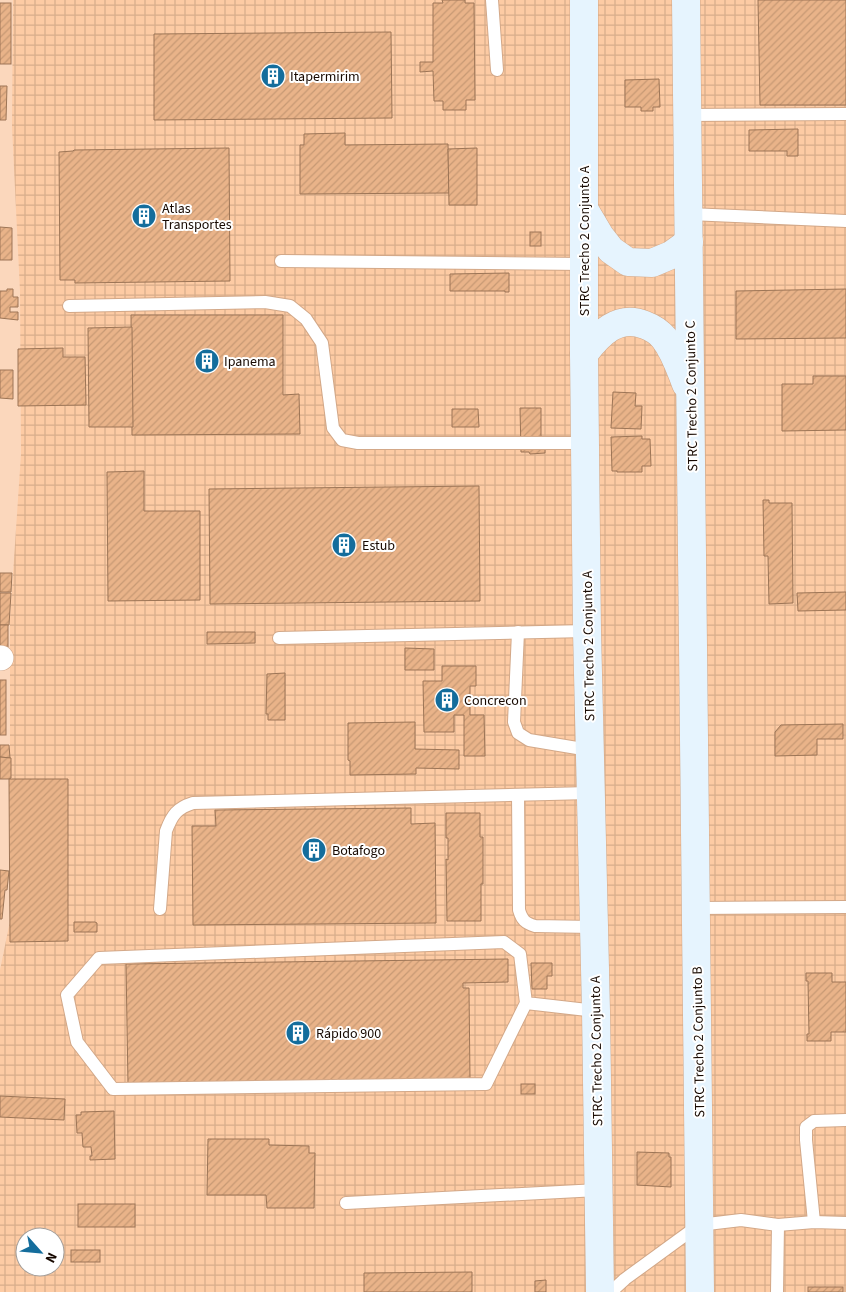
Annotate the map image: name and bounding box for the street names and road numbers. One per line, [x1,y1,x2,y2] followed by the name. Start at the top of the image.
[575,165,595,316] street label: STRC Trecho 2 Conjunto A
[681,320,703,472] street label: STRC Trecho 2 Conjunto C
[578,570,600,721] street label: STRC Trecho 2 Conjunto A
[688,966,710,1118] street label: STRC Trecho 2 Conjunto B
[586,975,608,1126] street label: STRC Trecho 2 Conjunto A

